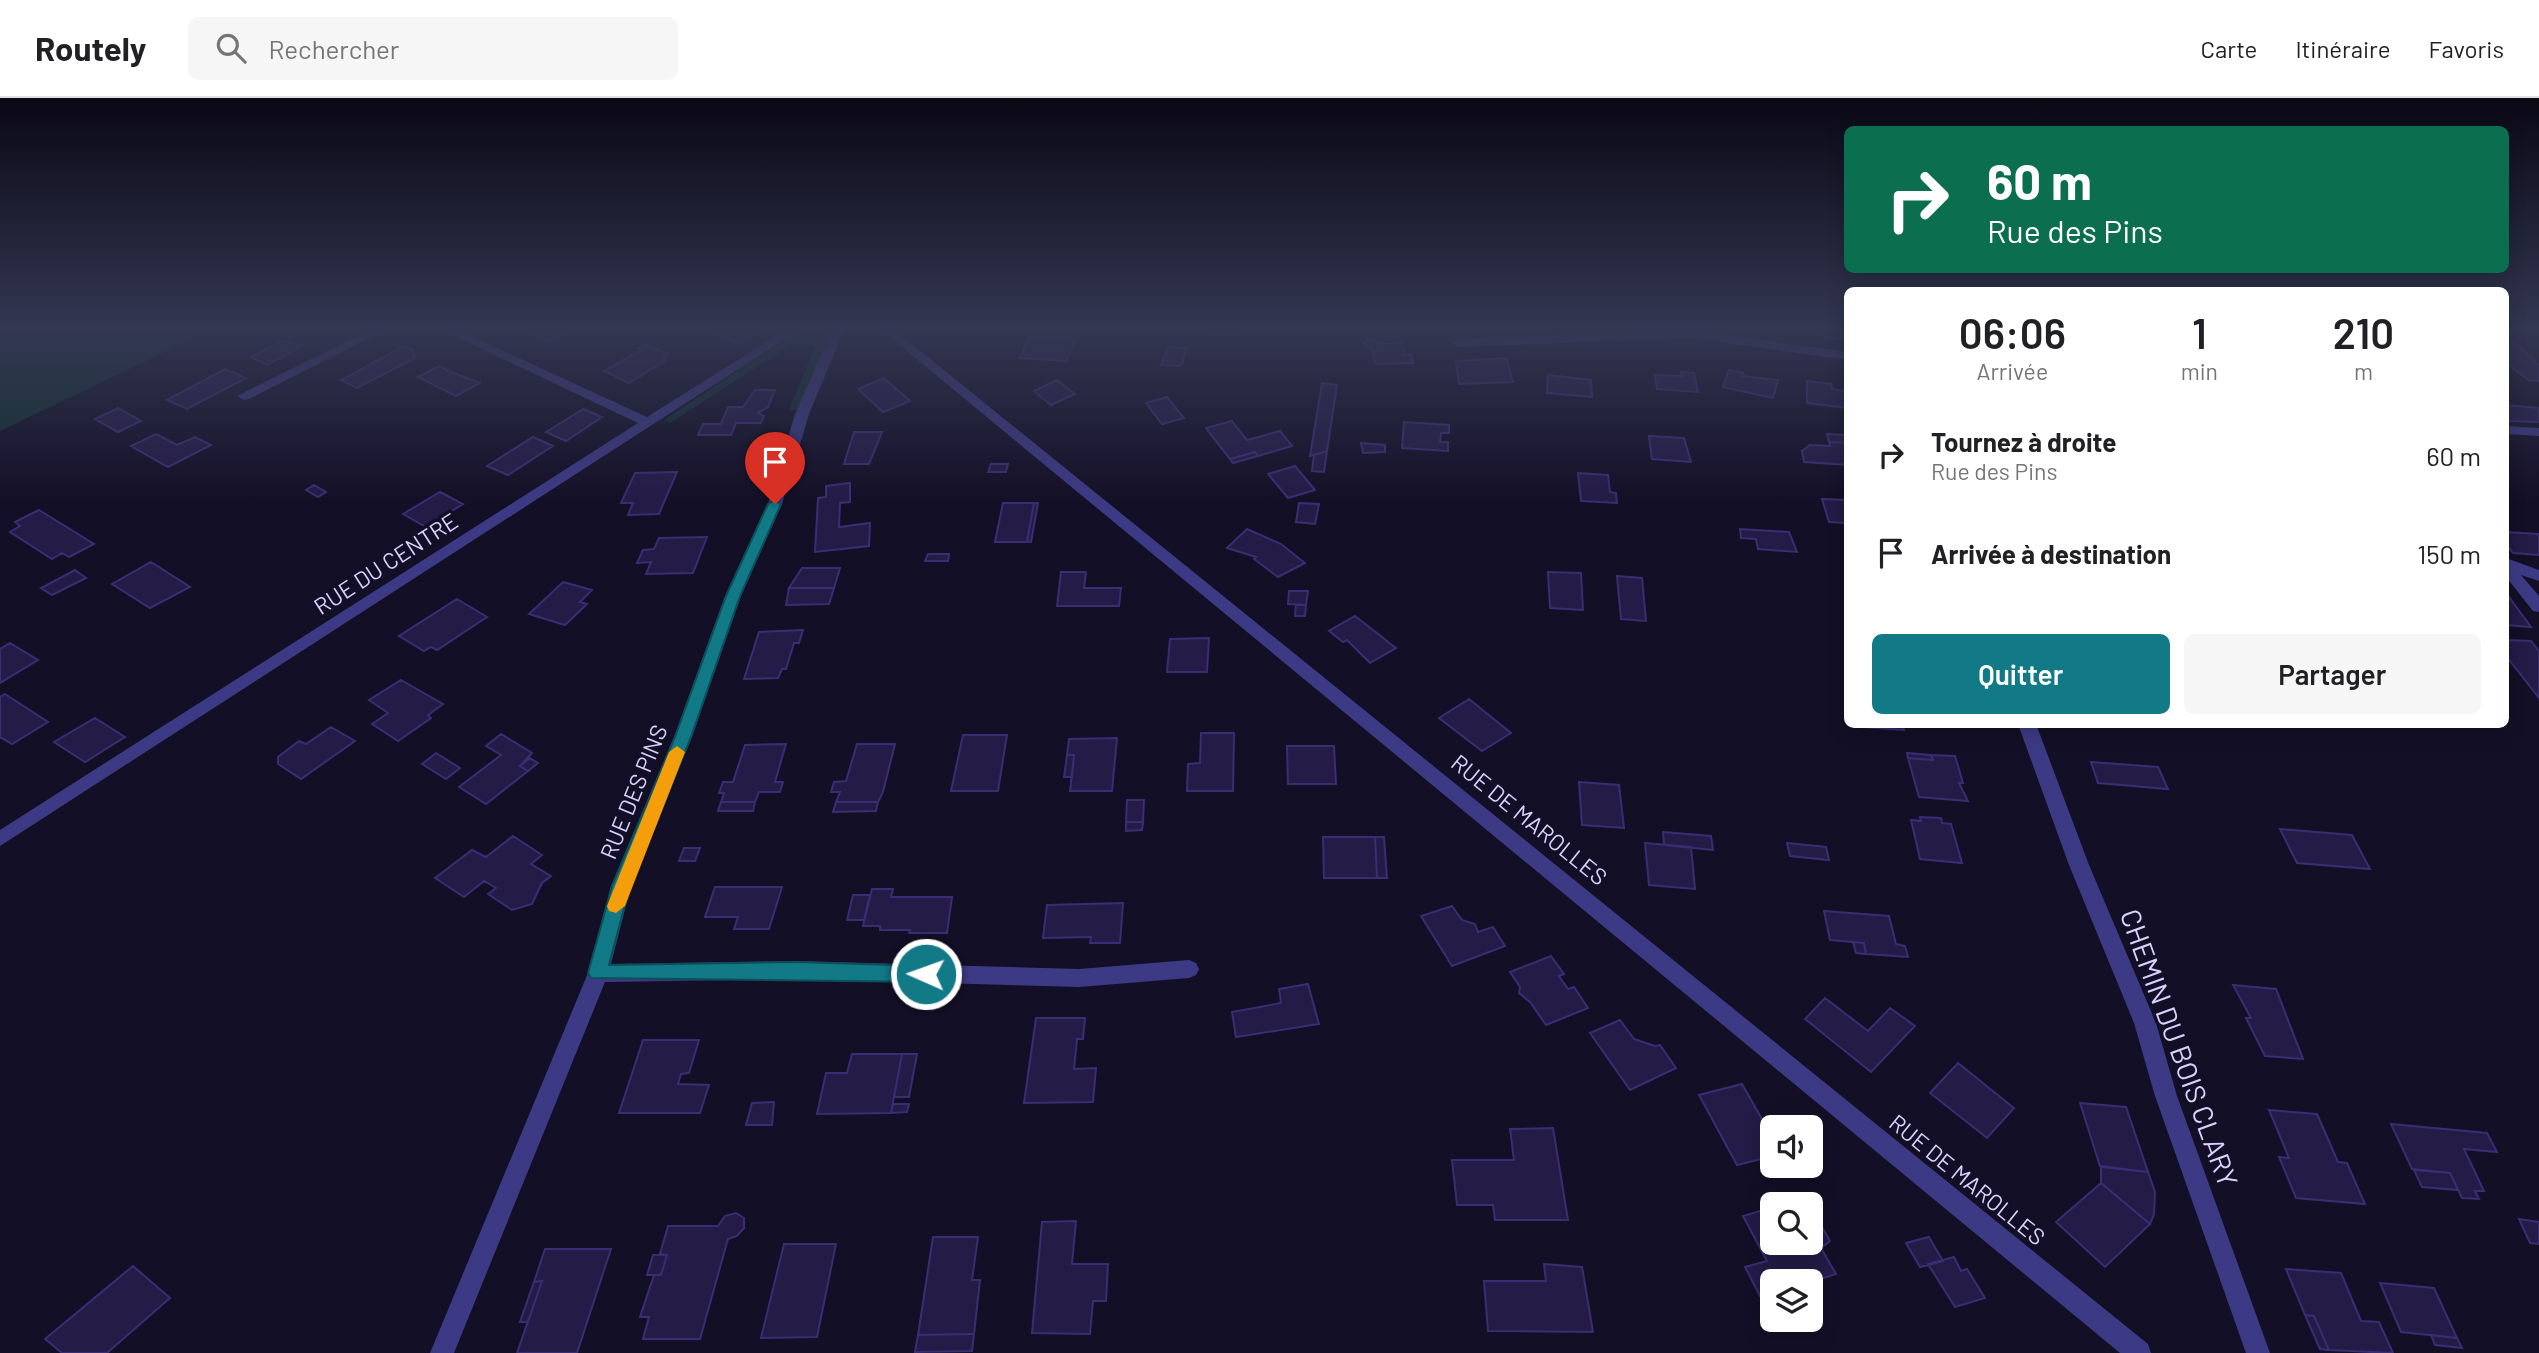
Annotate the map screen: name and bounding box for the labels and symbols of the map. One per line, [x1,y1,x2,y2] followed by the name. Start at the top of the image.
[745,432,805,504] pin
[308,506,463,620] street label: RUE DU CENTRE
[593,720,673,863] street label: RUE DES PINS
[1446,748,1613,891] street label: RUE DE MAROLLES
[2114,904,2246,1191] street label: CHEMIN DU BOIS CLARY
[889,937,963,1011] position arrow
[1884,1108,2051,1251] street label: RUE DE MAROLLES

